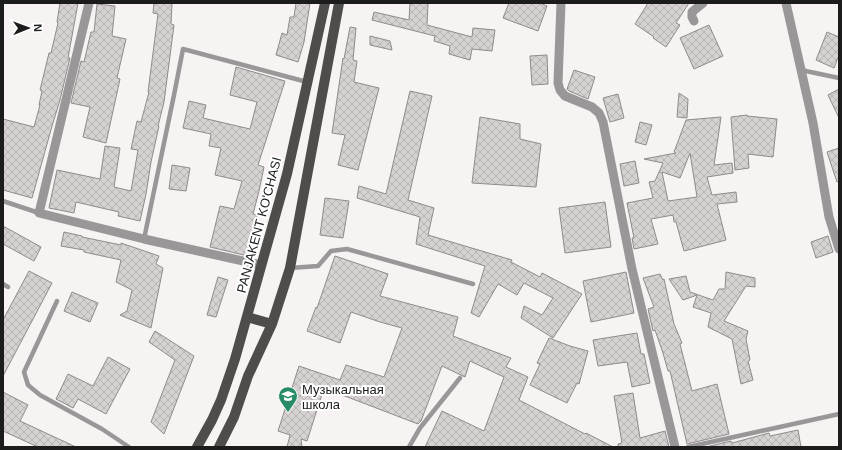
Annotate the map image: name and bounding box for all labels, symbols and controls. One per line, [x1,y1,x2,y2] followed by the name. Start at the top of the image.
[8,8,48,48] north arrow
[32,24,44,32] text: N
[234,155,284,295] street label: PANJAKENT KO'CHASI
[302,382,384,412] place label: Музыкальная школа
[277,385,299,413] school or university icon: Музыкальная школа

